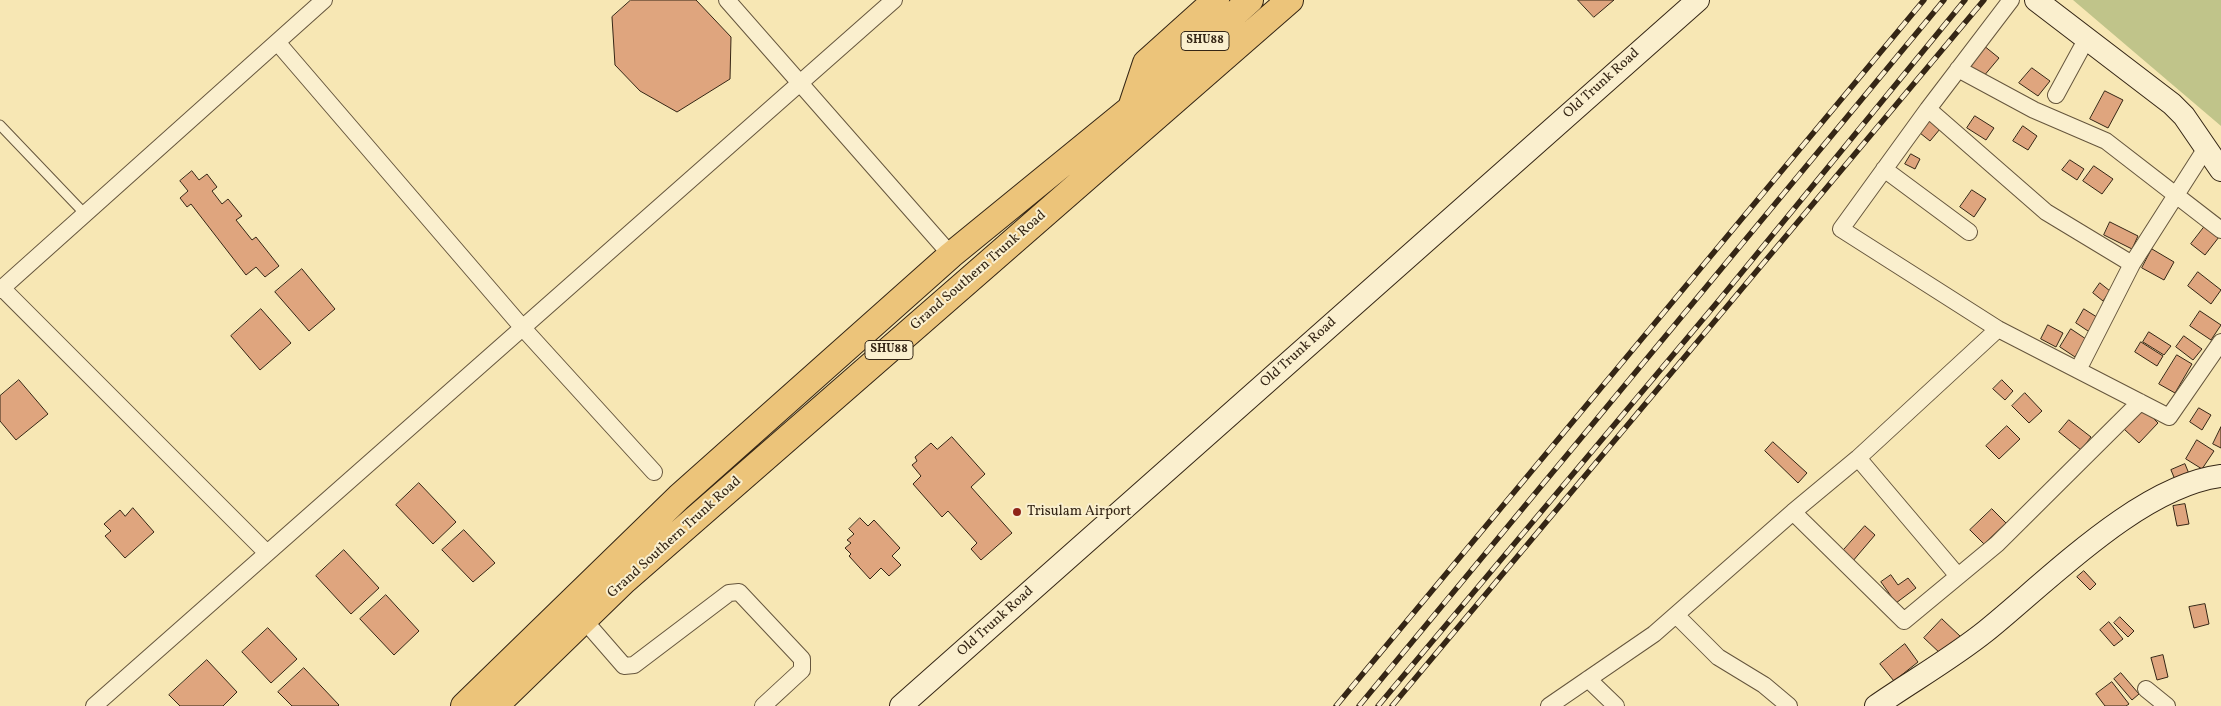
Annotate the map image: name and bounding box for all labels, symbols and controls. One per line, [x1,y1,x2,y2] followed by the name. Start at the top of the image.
[1181,31,1229,50] road number: SHU88
[1560,45,1644,123] street label: Old Trunk Road
[908,208,1050,334] street label: Grand Southern Trunk Road
[1257,314,1341,392] street label: Old Trunk Road
[865,340,913,360] road number: SHU88
[605,474,745,602] street label: Grand Southern Trunk Road
[1027,504,1131,520] place label: Trisulam Airport
[1011,506,1023,518] marker: Trisulam Airport
[954,583,1038,661] street label: Old Trunk Road

